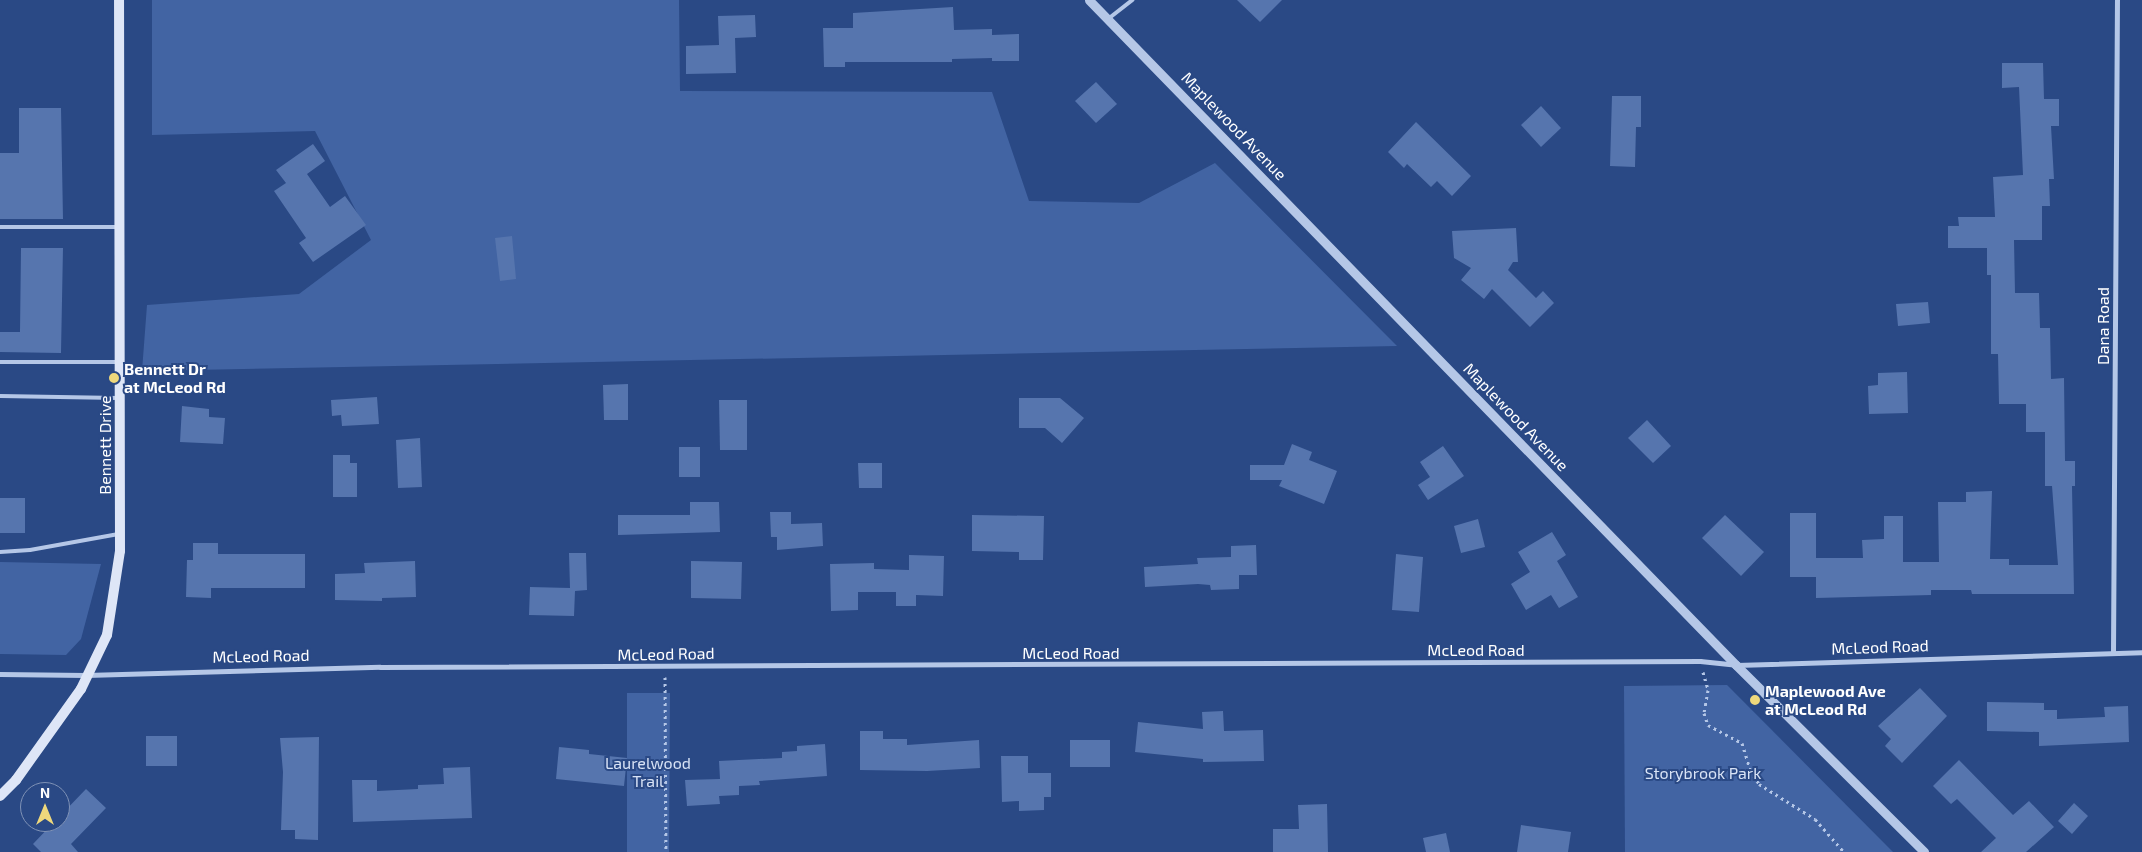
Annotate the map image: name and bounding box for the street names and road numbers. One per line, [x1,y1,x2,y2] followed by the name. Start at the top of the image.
[1177,68,1291,184] street label: Maplewood Avenue
[2093,287,2113,365] street label: Dana Road
[1459,359,1573,475] street label: Maplewood Avenue
[95,395,115,495] street label: Bennett Drive
[1831,636,1929,658] street label: McLeod Road
[1427,640,1525,660] street label: McLeod Road
[1022,643,1120,663] street label: McLeod Road
[617,644,715,664] street label: McLeod Road
[212,646,310,666] street label: McLeod Road

